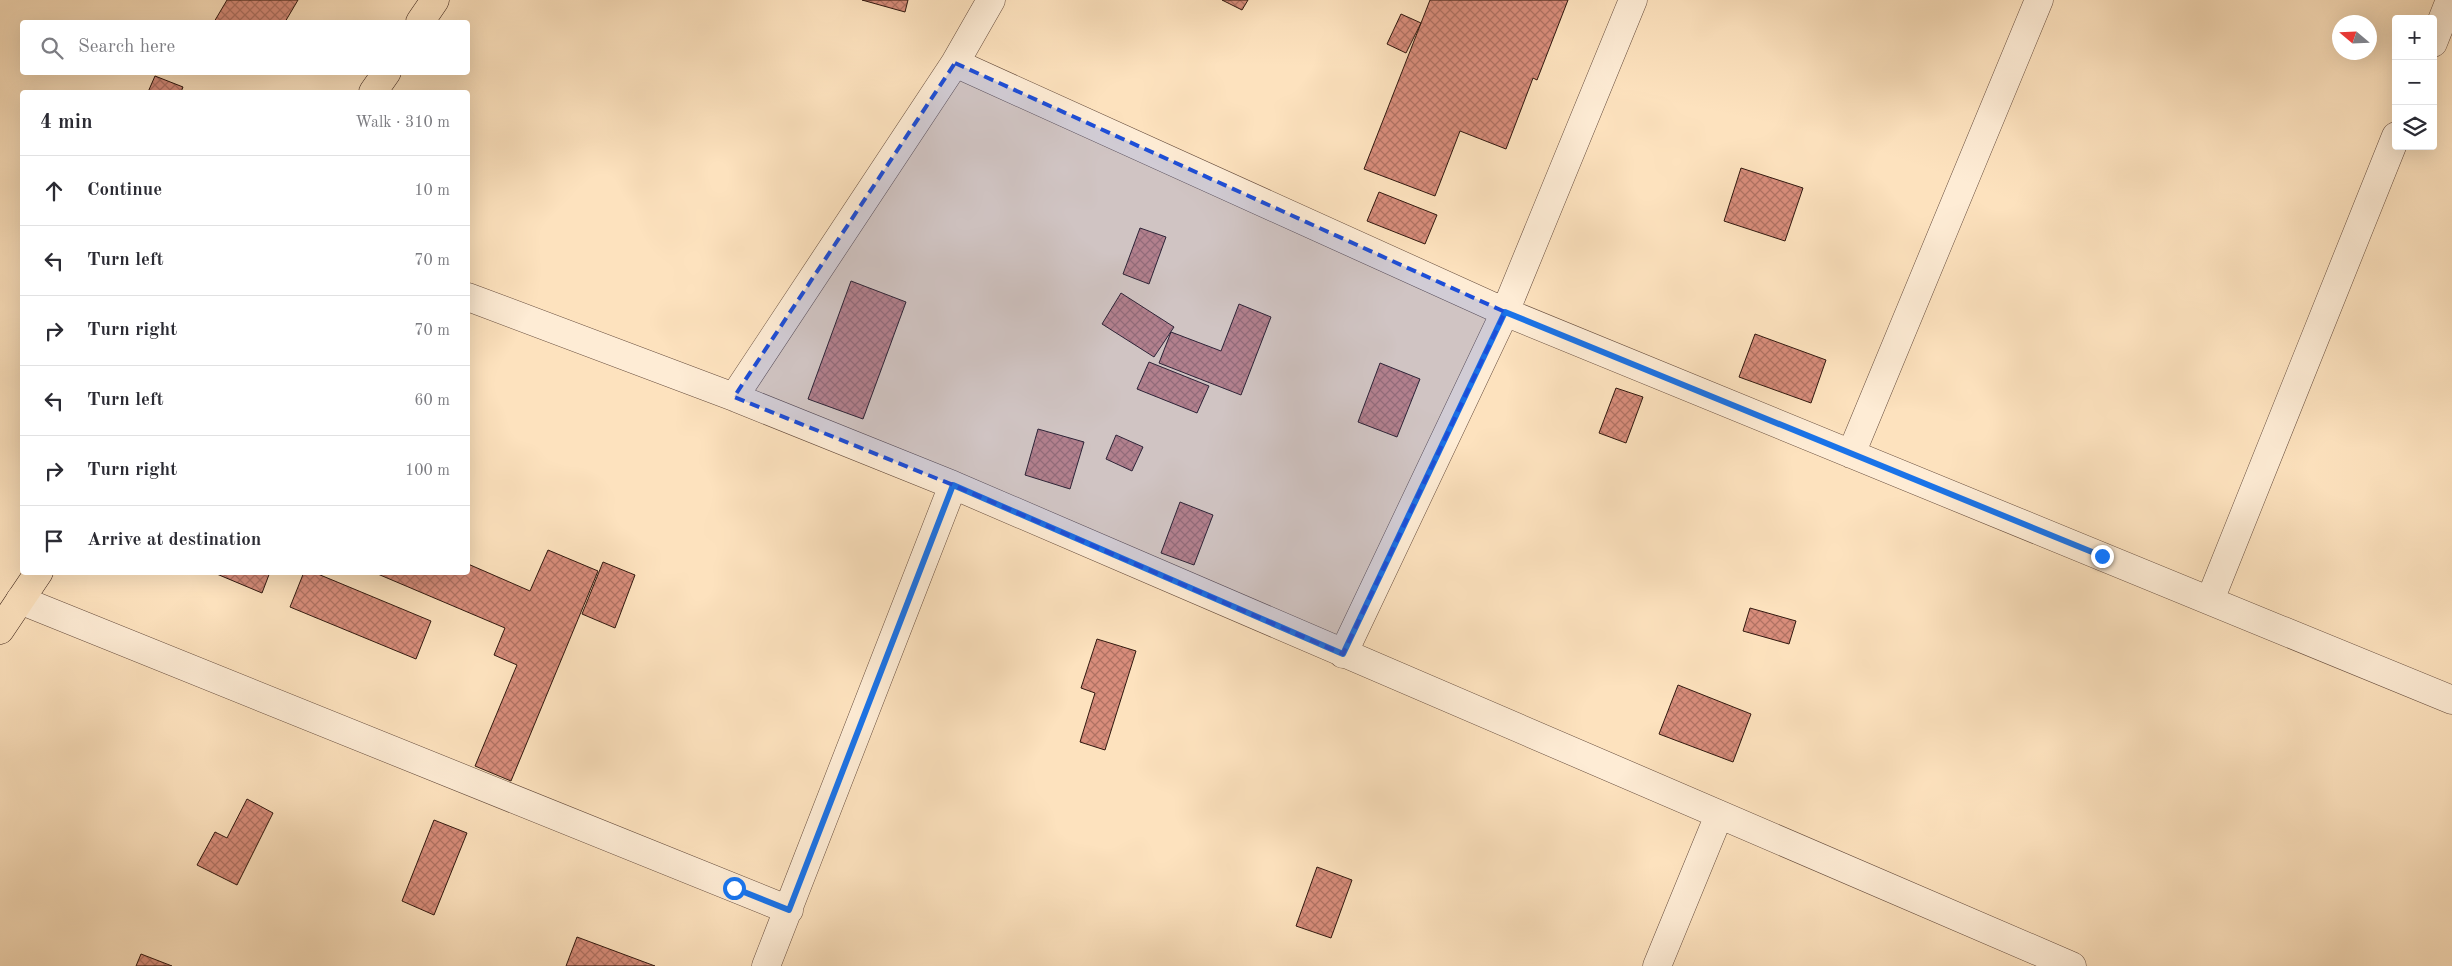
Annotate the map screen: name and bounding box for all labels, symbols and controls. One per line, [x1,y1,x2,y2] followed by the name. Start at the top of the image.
[2332,15,2377,60] north arrow
[2392,15,2437,150] map controls
[2392,15,2437,60] button: +
[20,20,470,75] search box
[38,34,66,62] icon: search
[78,38,175,57] text: Search here
[2392,60,2437,105] button: −
[2392,105,2437,150] button: layers
[40,112,93,133] text: 4 min
[355,115,450,131] text: Walk · 310 m
[40,177,68,205] icon: ahead
[87,181,162,200] text: Continue
[414,183,450,199] text: 10 m
[40,247,68,275] icon: left
[87,251,164,270] text: Turn left
[414,253,450,269] text: 70 m
[40,317,68,345] icon: right
[87,321,177,340] text: Turn right
[414,323,450,339] text: 70 m
[40,387,68,415] icon: left
[87,391,164,410] text: Turn left
[414,393,450,409] text: 60 m
[40,457,68,485] icon: right
[87,461,177,480] text: Turn right
[405,463,450,479] text: 100 m
[40,527,68,555] icon: arrive
[87,531,261,550] text: Arrive at destination
[2091,545,2114,568] route end
[723,877,746,900] route start

